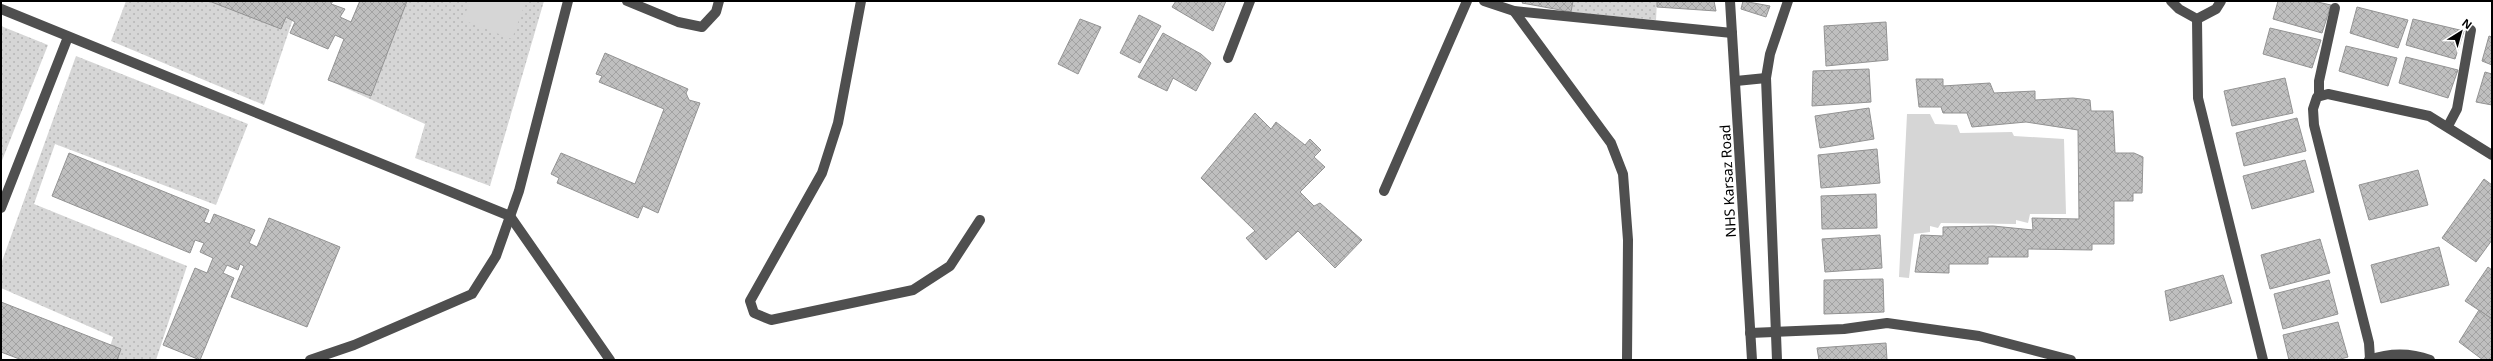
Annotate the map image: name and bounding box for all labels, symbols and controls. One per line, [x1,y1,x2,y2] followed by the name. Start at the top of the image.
[2441,12,2481,52] north arrow
[2459,15,2475,32] text: N
[1715,124,1740,238] street label: NHS Karsaz Road

